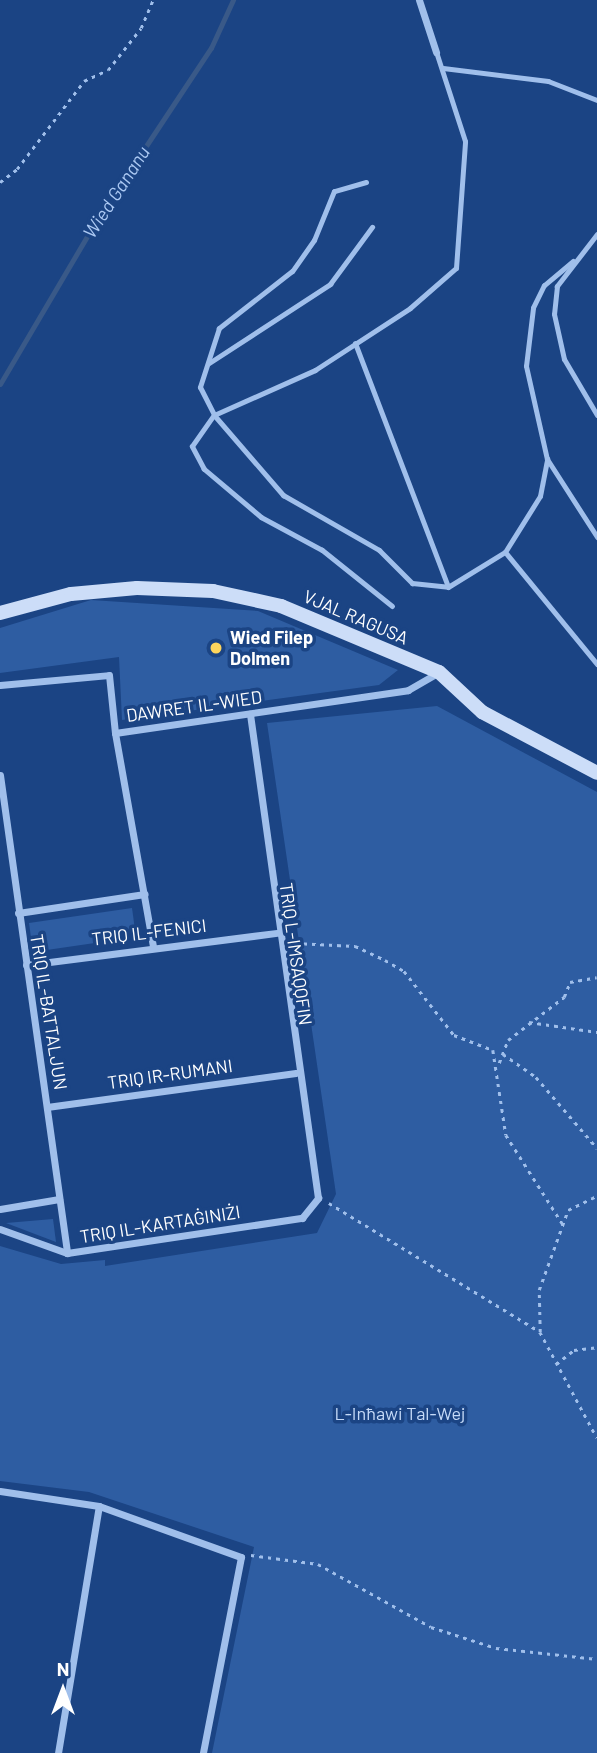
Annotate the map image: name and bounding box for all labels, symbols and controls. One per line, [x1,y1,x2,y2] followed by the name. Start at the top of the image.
[78,142,154,242] water label: Wied Gananu
[300,585,412,649] street label: VJAL RAGUSA
[230,627,313,670] place label: Wied Filep Dolmen
[208,640,224,656] marker: Wied Filep Dolmen
[125,686,263,726] street label: DAWRET IL-WIED
[275,881,317,1027] street label: TRIQ L-IMSAQQFIN
[90,914,208,950] street label: TRIQ IL-FENICI
[26,933,72,1091] street label: TRIQ IL-BATTALJUN
[106,1055,234,1093] street label: TRIQ IR-RUMANI
[78,1201,242,1247] street label: TRIQ IL-KARTAĠINIŻI
[335,1402,465,1424] park label: L-Inħawi Tal-Wej
[28,1655,98,1725] north arrow
[57,1657,69,1680] text: N

